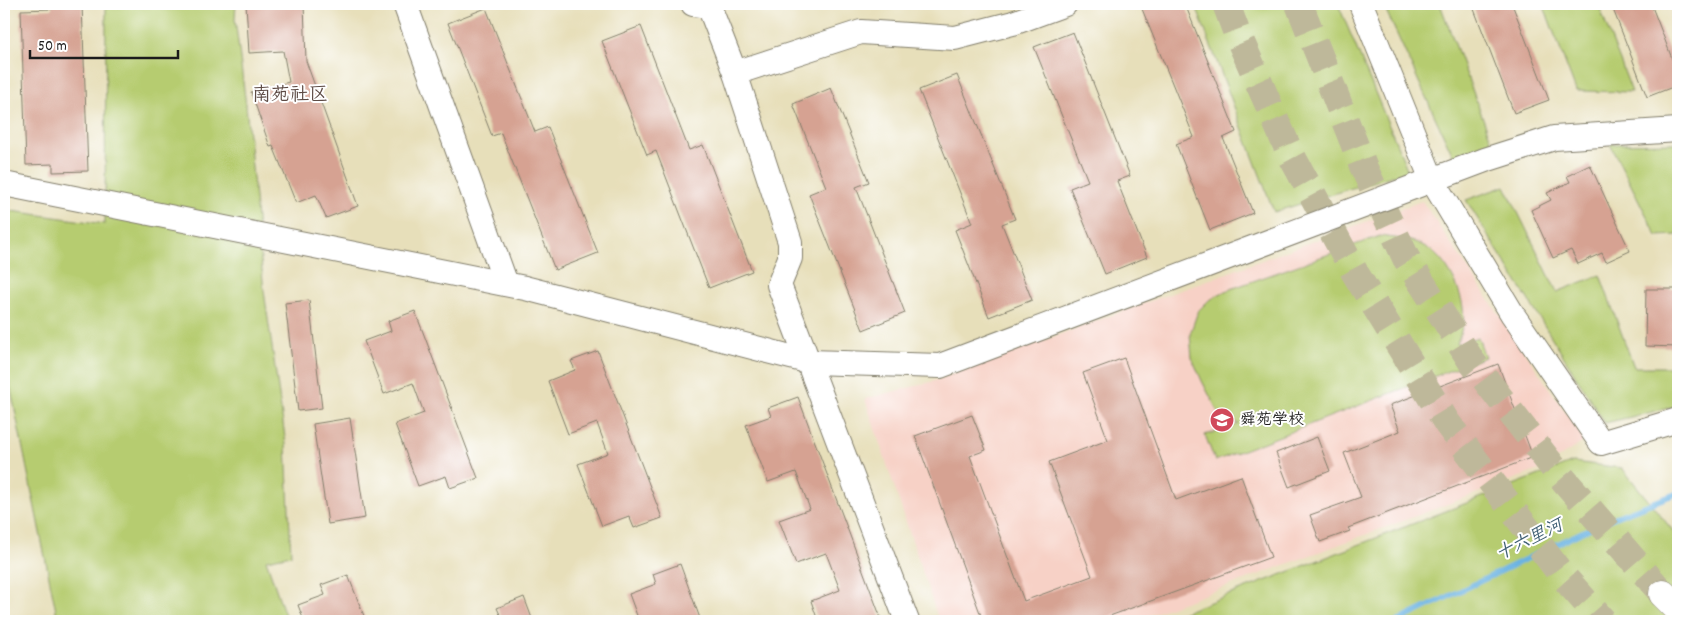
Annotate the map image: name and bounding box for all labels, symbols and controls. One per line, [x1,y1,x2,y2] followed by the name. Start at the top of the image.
[30,28,178,60] scale bar
[38,36,67,58] text: 50 m
[252,83,328,110] district label: 南苑社区
[1209,407,1235,433] school or university icon: 舜苑学校
[1240,409,1304,432] place label: 舜苑学校
[1492,513,1571,568] water label: 十六里河

